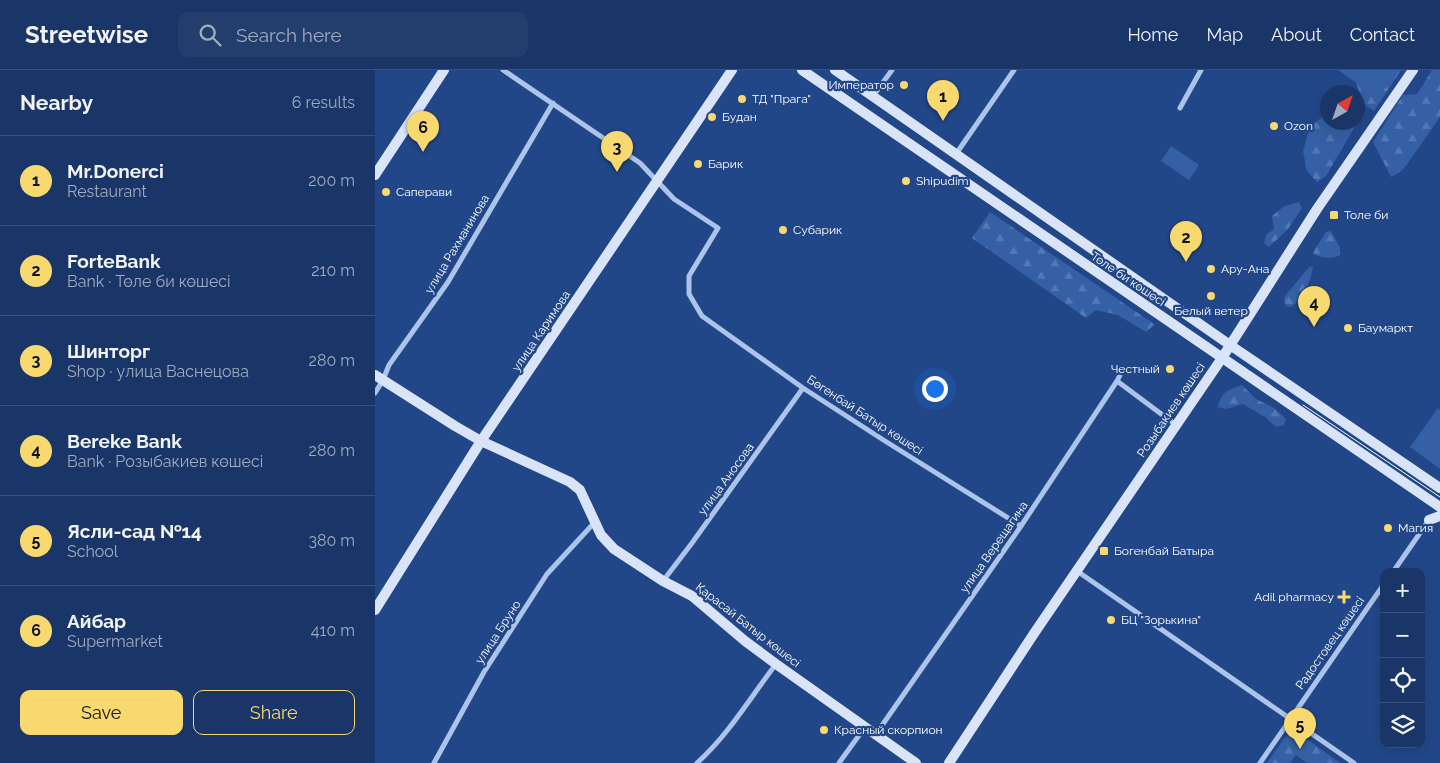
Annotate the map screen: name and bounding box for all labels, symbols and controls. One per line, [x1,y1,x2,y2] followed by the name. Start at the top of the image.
[178,12,528,57] search box
[25,20,148,49] text: Streetwise
[196,21,224,49] icon: search
[236,24,342,46] text: Search here
[1127,24,1178,45] text: Home
[1206,24,1243,45] text: Map
[1271,24,1322,45] text: About
[1350,24,1415,45] text: Contact
[828,78,894,92] place label: Император
[898,79,910,91] marker: Император
[927,80,959,121] pin: 1
[1320,85,1365,130] north arrow
[20,90,93,115] text: Nearby
[752,92,811,106] place label: ТД "Прага"
[292,93,355,112] text: 6 results
[736,93,748,105] marker: ТД "Прага"
[722,110,757,124] place label: Будан
[407,111,439,152] pin: 6
[706,111,718,123] marker: Будан
[1284,119,1313,133] place label: Ozon
[1268,120,1280,132] marker: Ozon
[601,131,633,172] pin: 3
[708,157,743,171] place label: Барик
[692,158,704,170] marker: Барик
[67,160,164,182] text: Mr.Donerci
[32,171,40,190] text: 1
[308,171,355,190] text: 200 m
[916,174,969,188] place label: Shipudim
[900,175,912,187] marker: Shipudim
[67,182,147,201] text: Restaurant
[396,185,452,199] place label: Саперави
[380,186,392,198] marker: Саперави
[422,192,492,296] street label: улица Рахманинова
[1344,208,1388,222] place label: Толе би
[1328,209,1340,221] marker: Толе би
[1170,221,1202,262] pin: 2
[793,223,842,237] place label: Субарик
[777,224,789,236] marker: Субарик
[1088,249,1168,309] street label: Төле би көшесі
[67,250,161,272] text: ForteBank
[31,261,41,280] text: 2
[311,261,355,280] text: 210 m
[1221,262,1269,276] place label: Ару-Ана
[1205,263,1217,275] marker: Ару-Ана
[67,272,231,291] text: Bank · Төле би көшесі
[1298,286,1330,327] pin: 4
[509,288,573,374] street label: улица Каримова
[1205,290,1217,302] marker: Белый ветер
[1174,304,1248,318] place label: Белый ветер
[1358,321,1413,335] place label: Баумаркт
[1342,322,1354,334] marker: Баумаркт
[67,340,150,362] text: Шинторг
[32,351,40,370] text: 3
[309,351,355,370] text: 280 m
[1134,360,1208,460] street label: Розыбакиев көшесі
[67,362,249,381] text: Shop · улица Васнецова
[1111,362,1160,376] place label: Честный
[1164,363,1176,375] marker: Честный
[804,372,926,458] street label: Бөгенбай Батыр көшесі
[922,376,948,402] your location
[67,430,182,452] text: Bereke Bank
[695,440,757,518] street label: улица Аносова
[31,441,41,460] text: 4
[309,441,355,460] text: 280 m
[67,452,263,471] text: Bank · Розыбакиев көшесі
[957,499,1031,595] street label: улица Верещагина
[67,520,202,542] text: Ясли-сад №14
[1398,521,1433,535] place label: Магия
[1382,522,1394,534] marker: Магия
[32,531,40,550] text: 5
[308,531,355,550] text: 380 m
[67,542,118,561] text: School
[1114,544,1214,558] place label: Богенбай Батыра
[1098,545,1110,557] marker: Богенбай Батыра
[1380,568,1425,748] map controls
[1380,568,1425,613] button: +
[693,580,803,670] street label: Қарасай Батыр көшесі
[1254,590,1334,604] place label: Adil pharmacy
[1338,591,1350,603] marker: Adil pharmacy
[1293,594,1367,692] street label: Радостовец көшесі
[472,598,524,666] street label: улица Бруно
[67,610,126,632] text: Айбар
[1121,613,1201,627] place label: БЦ "Зорькина"
[1380,613,1425,658] button: −
[1105,614,1117,626] marker: БЦ "Зорькина"
[31,621,41,640] text: 6
[311,621,355,640] text: 410 m
[67,632,163,651] text: Supermarket
[1380,658,1425,703] button: locate
[20,690,183,735] button: Save
[193,690,355,735] button: Share
[1380,703,1425,748] button: layers
[1284,708,1316,749] pin: 5
[834,723,943,737] place label: Красный скорпион
[818,724,830,736] marker: Красный скорпион

